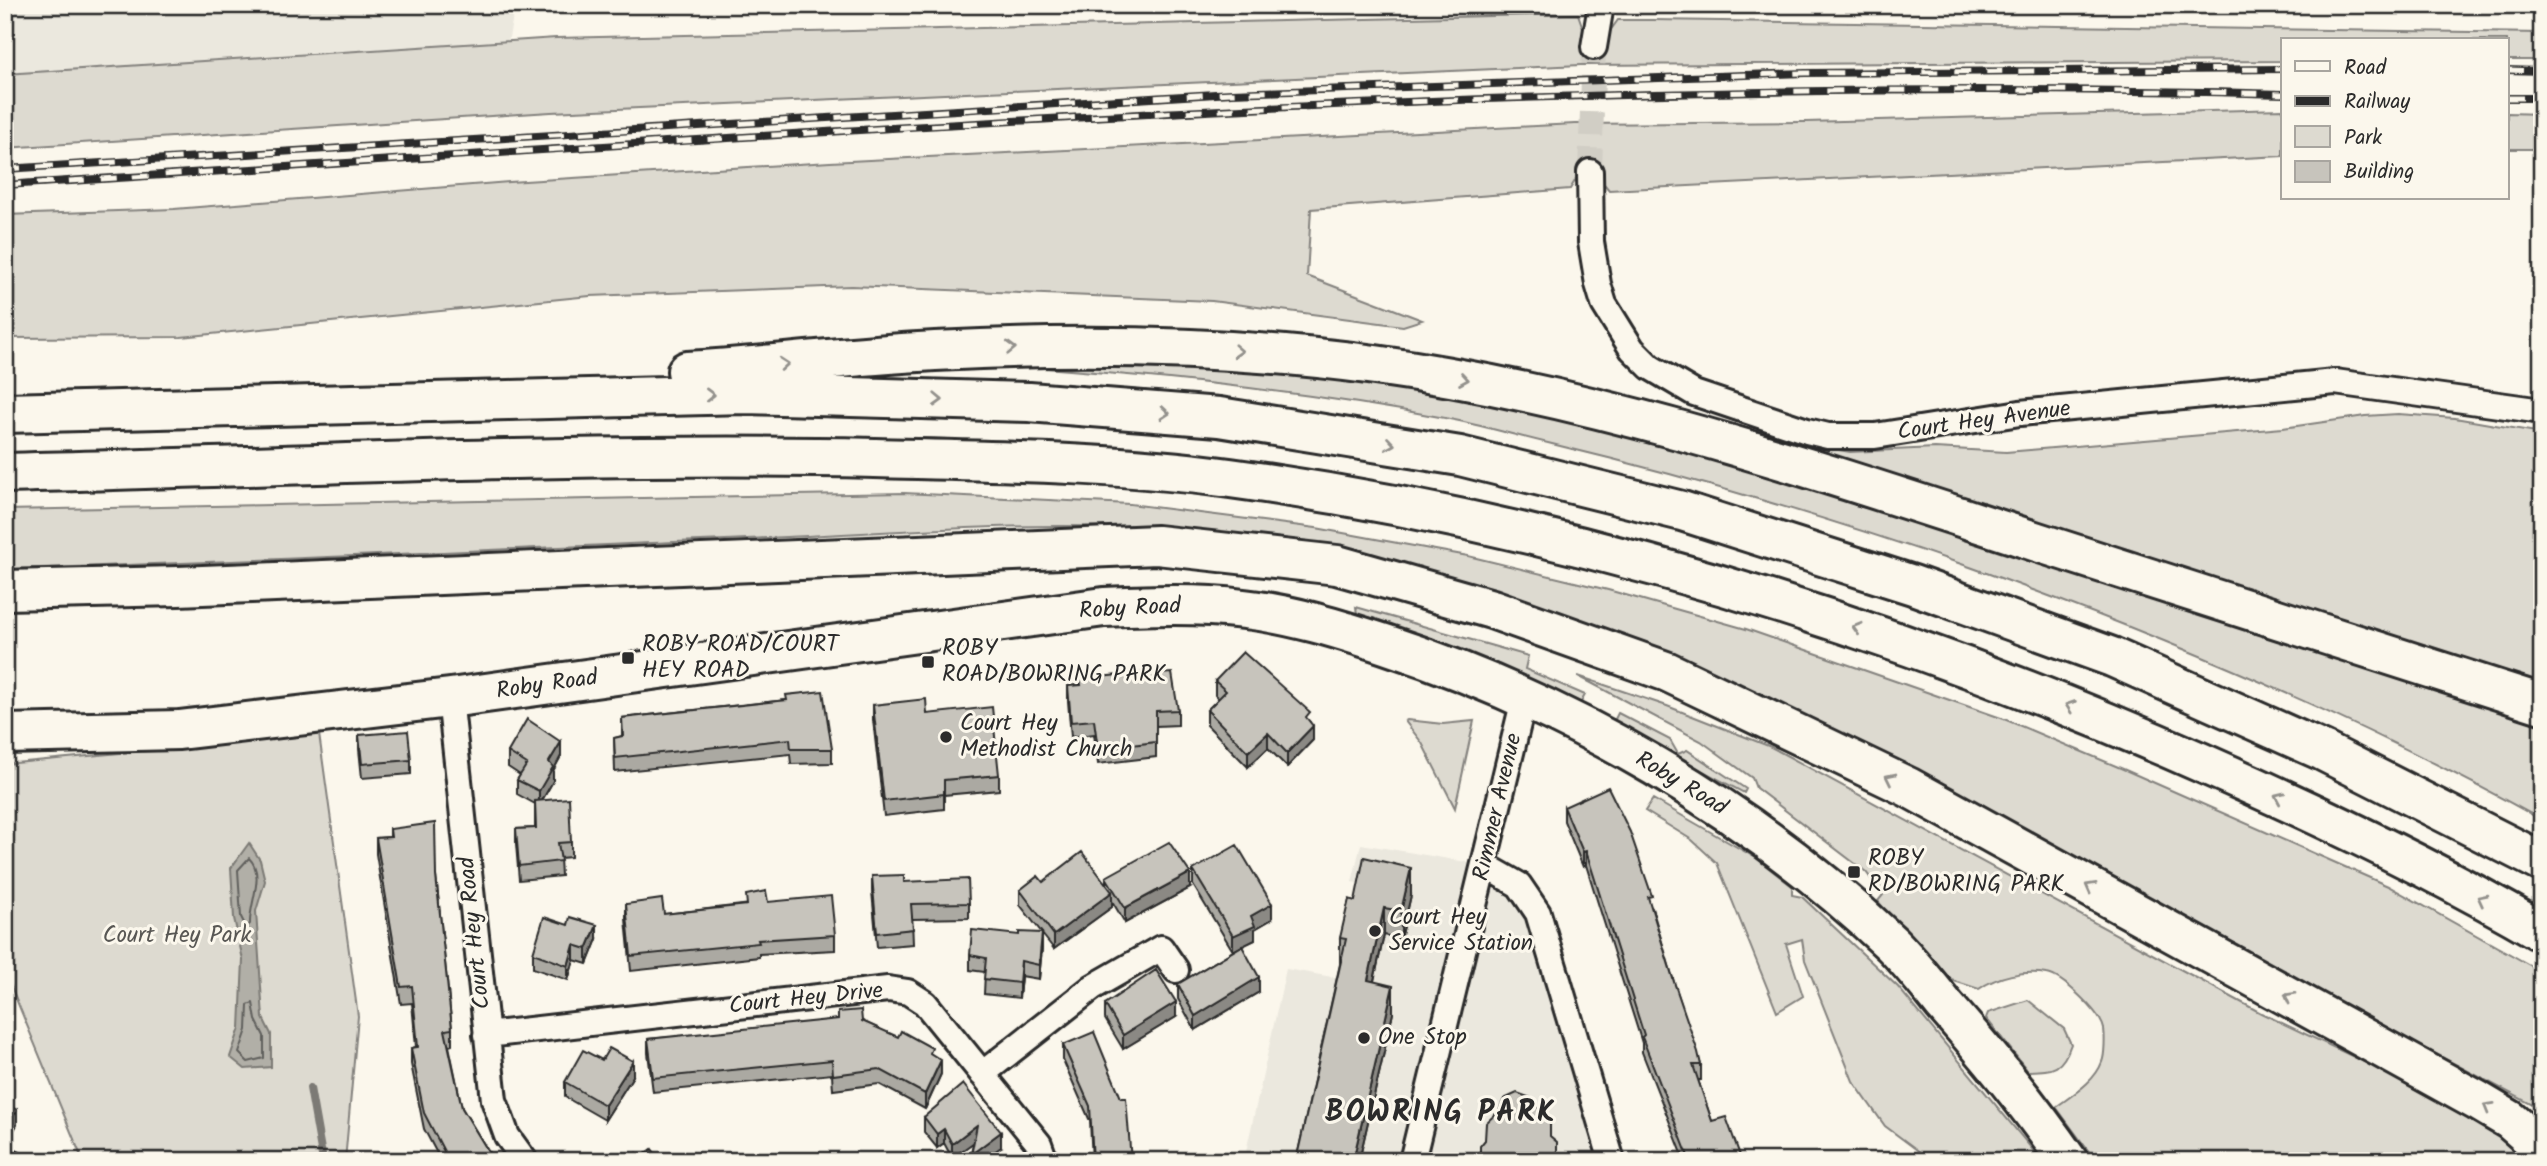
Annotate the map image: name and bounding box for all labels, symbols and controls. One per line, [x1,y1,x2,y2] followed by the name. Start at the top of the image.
[2281,38,2508,200] legend
[2344,52,2387,85] text: Road
[2344,86,2410,119] text: Railway
[2344,122,2382,155] text: Park
[2344,156,2414,189] text: Building
[1006,340,1017,356] one-way arrow
[1233,344,1244,359] one-way arrow
[779,357,790,372] one-way arrow
[1458,371,1470,386] one-way arrow
[705,388,716,403] one-way arrow
[1895,391,2073,451] street label: Court Hey Avenue
[932,392,943,407] one-way arrow
[1160,405,1171,420] one-way arrow
[1384,436,1396,451] one-way arrow
[1078,588,1182,630] street label: Roby Road
[1851,622,1863,637] one-way arrow
[642,627,840,689] place label: ROBY ROAD/COURT HEY ROAD
[942,631,1167,693] place label: ROBY ROAD/BOWRING PARK
[620,650,636,666] marker: ROBY ROAD/COURT HEY ROAD
[920,654,936,670] marker: ROBY ROAD/BOWRING PARK
[494,660,601,710] street label: Roby Road
[2065,701,2077,715] one-way arrow
[960,706,1132,768] place label: Court Hey Methodist Church
[938,729,954,745] marker: Court Hey Methodist Church
[1464,730,1532,884] street label: Rimmer Avenue
[1628,742,1734,826] street label: Roby Road
[1885,773,1897,787] one-way arrow
[2274,791,2286,805] one-way arrow
[1868,841,2064,903] place label: ROBY RD/BOWRING PARK
[449,855,501,1011] street label: Court Hey Road
[1846,864,1862,880] marker: ROBY RD/BOWRING PARK
[2084,882,2097,896] one-way arrow
[2477,894,2489,908] one-way arrow
[1389,900,1533,962] place label: Court Hey Service Station
[103,918,251,954] park label: Court Hey Park
[1367,923,1383,939] marker: Court Hey Service Station
[727,973,885,1025] street label: Court Hey Drive
[2283,992,2296,1006] one-way arrow
[1378,1020,1466,1056] place label: One Stop
[1356,1030,1372,1046] marker: One Stop
[1325,1089,1557,1137] district label: BOWRING PARK
[2483,1102,2496,1115] one-way arrow

